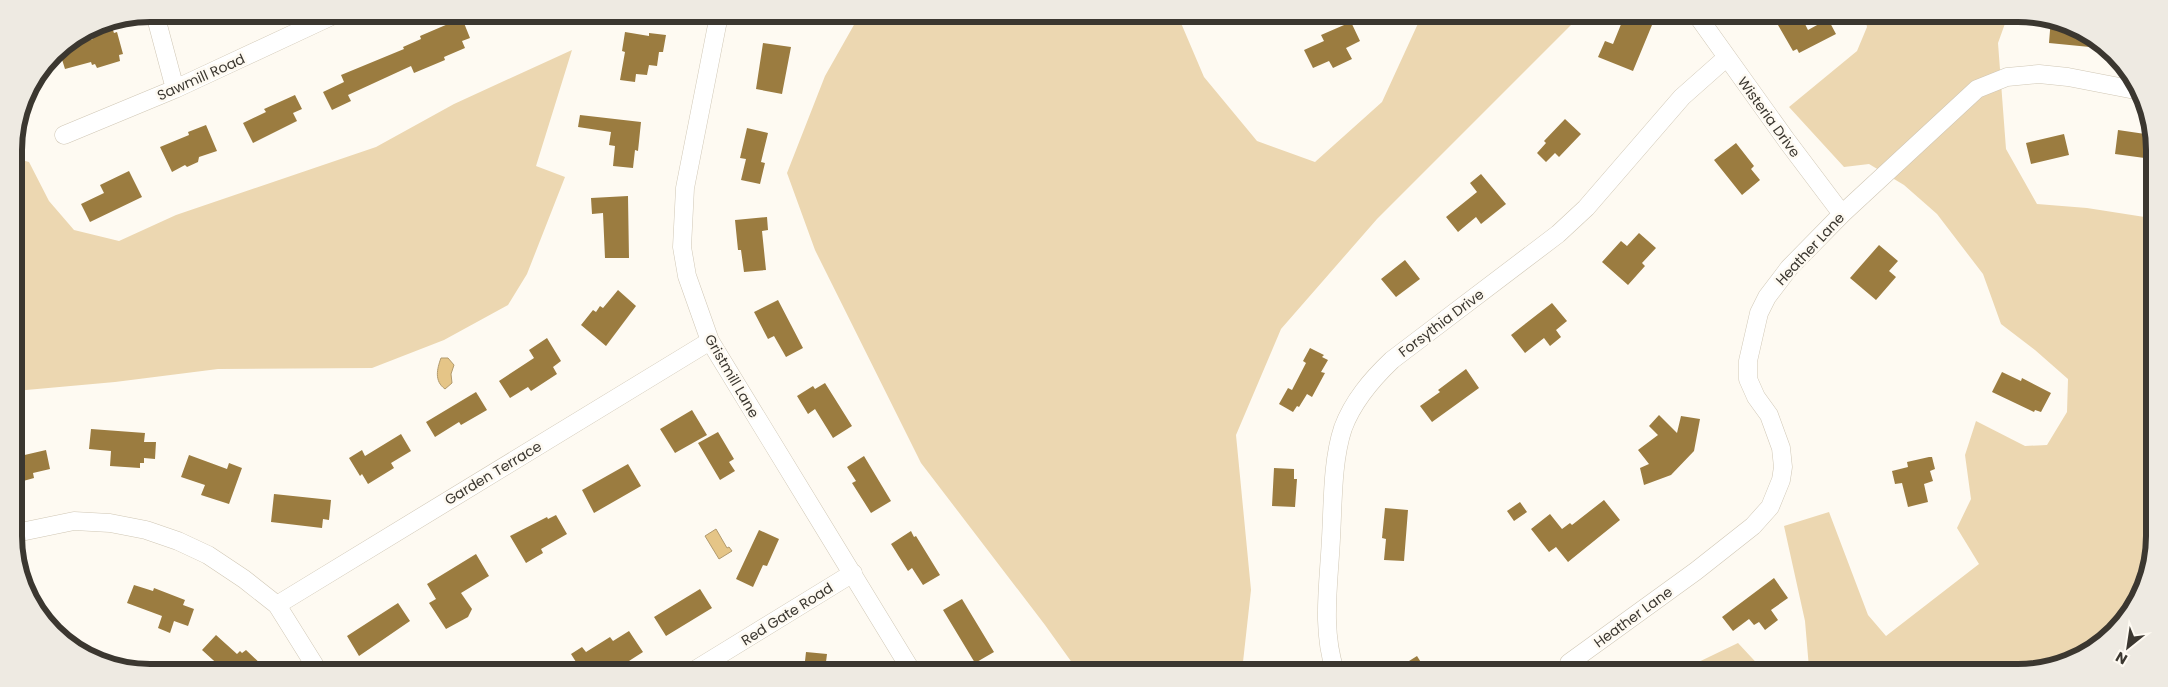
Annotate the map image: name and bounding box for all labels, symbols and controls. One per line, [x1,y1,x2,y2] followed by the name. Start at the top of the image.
[154,49,248,105] street label: Sawmill Road
[1733,73,1805,162] street label: Wisteria Drive
[1771,208,1849,290] street label: Heather Lane
[1394,284,1488,362] street label: Forsythia Drive
[700,330,764,422] street label: Gristmill Lane
[441,436,545,510] street label: Garden Terrace
[737,578,837,650] street label: Red Gate Road
[1590,581,1677,652] street label: Heather Lane
[2103,622,2153,672] north arrow
[2112,647,2131,670] text: N

